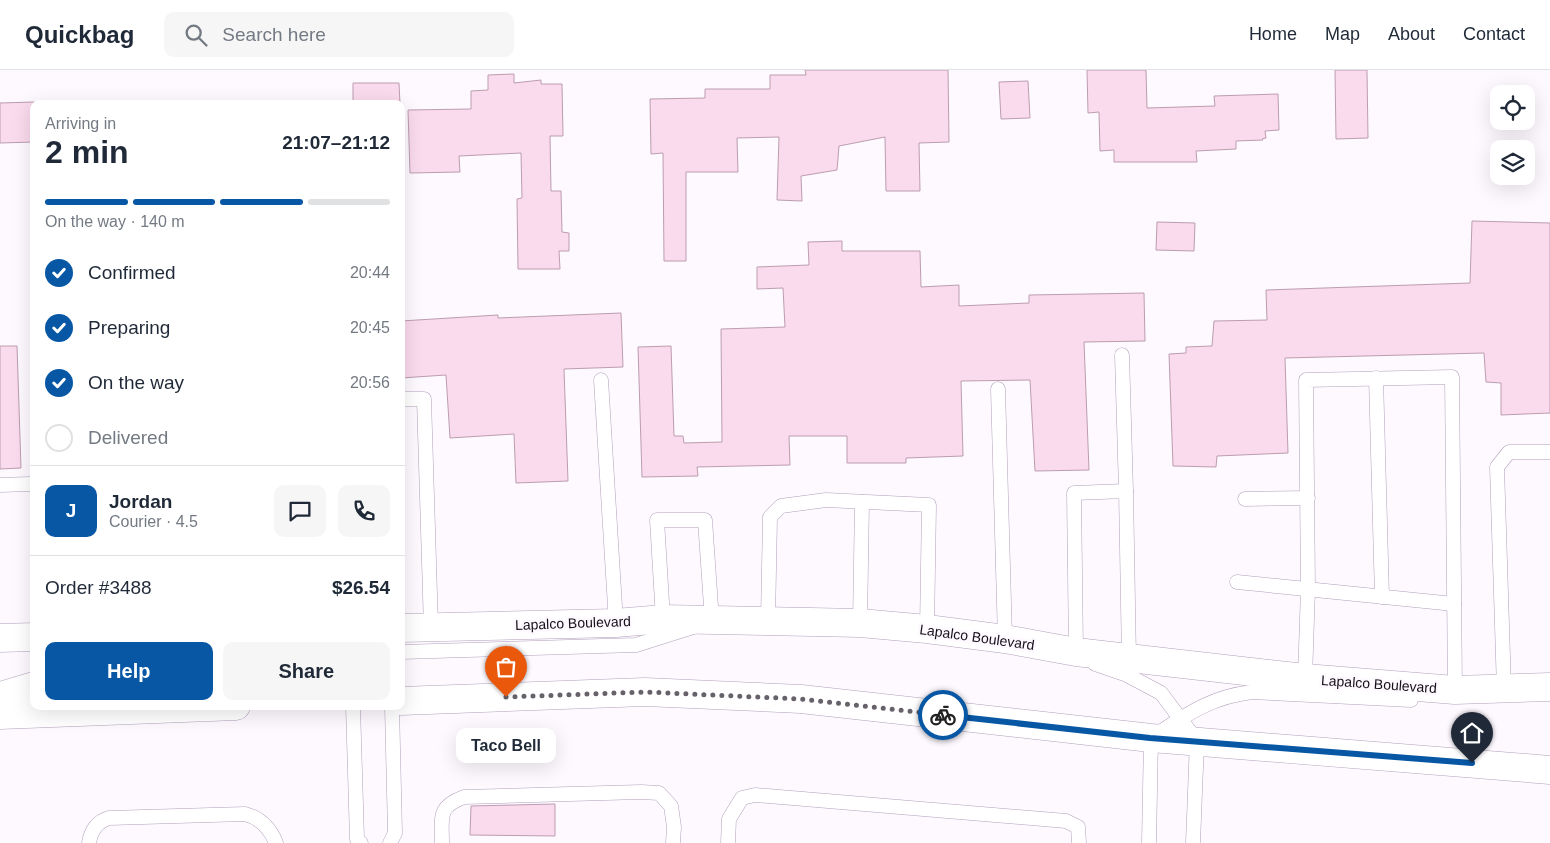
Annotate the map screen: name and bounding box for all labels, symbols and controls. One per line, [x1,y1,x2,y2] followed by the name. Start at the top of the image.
[164,12,514,57] search box
[25,21,134,48] text: Quickbag
[182,21,210,49] icon: search
[222,24,326,45] text: Search here
[1249,24,1297,44] text: Home
[1325,24,1360,44] text: Map
[1388,24,1435,44] text: About
[1463,24,1525,44] text: Contact
[1490,85,1535,185] map controls
[1490,85,1535,130] button: locate
[45,115,116,132] text: Arriving in
[282,132,390,153] text: 21:07–21:12
[45,134,129,170] text: 2 min
[1490,140,1535,185] button: layers
[45,213,185,230] text: On the way · 140 m
[45,259,73,287] icon: check
[88,262,176,283] text: Confirmed
[350,264,390,281] text: 20:44
[45,314,73,342] icon: check
[88,317,170,338] text: Preparing
[350,319,390,336] text: 20:45
[45,369,73,397] icon: check
[88,372,184,393] text: On the way
[350,374,390,391] text: 20:56
[88,427,168,448] text: Delivered
[274,485,326,537] button: chat
[338,485,390,537] button: phone
[109,491,172,512] text: Jordan
[66,500,76,521] text: J
[109,513,198,530] text: Courier · 4.5
[45,577,152,598] text: Order #3488
[332,577,390,598] text: $26.54
[515,613,631,633] street label: Lapalco Boulevard
[918,621,1036,653] street label: Lapalco Boulevard
[45,642,213,700] button: Help
[223,642,390,700] button: Share
[485,646,527,697] pin
[492,653,520,681] icon: bag
[1321,672,1437,696] street label: Lapalco Boulevard
[918,690,968,740] courier
[929,701,957,729] icon: bike
[1451,712,1493,763] pin
[1458,719,1486,747] icon: home
[456,727,556,762] callout: Taco Bell
[471,737,541,754] text: Taco Bell

